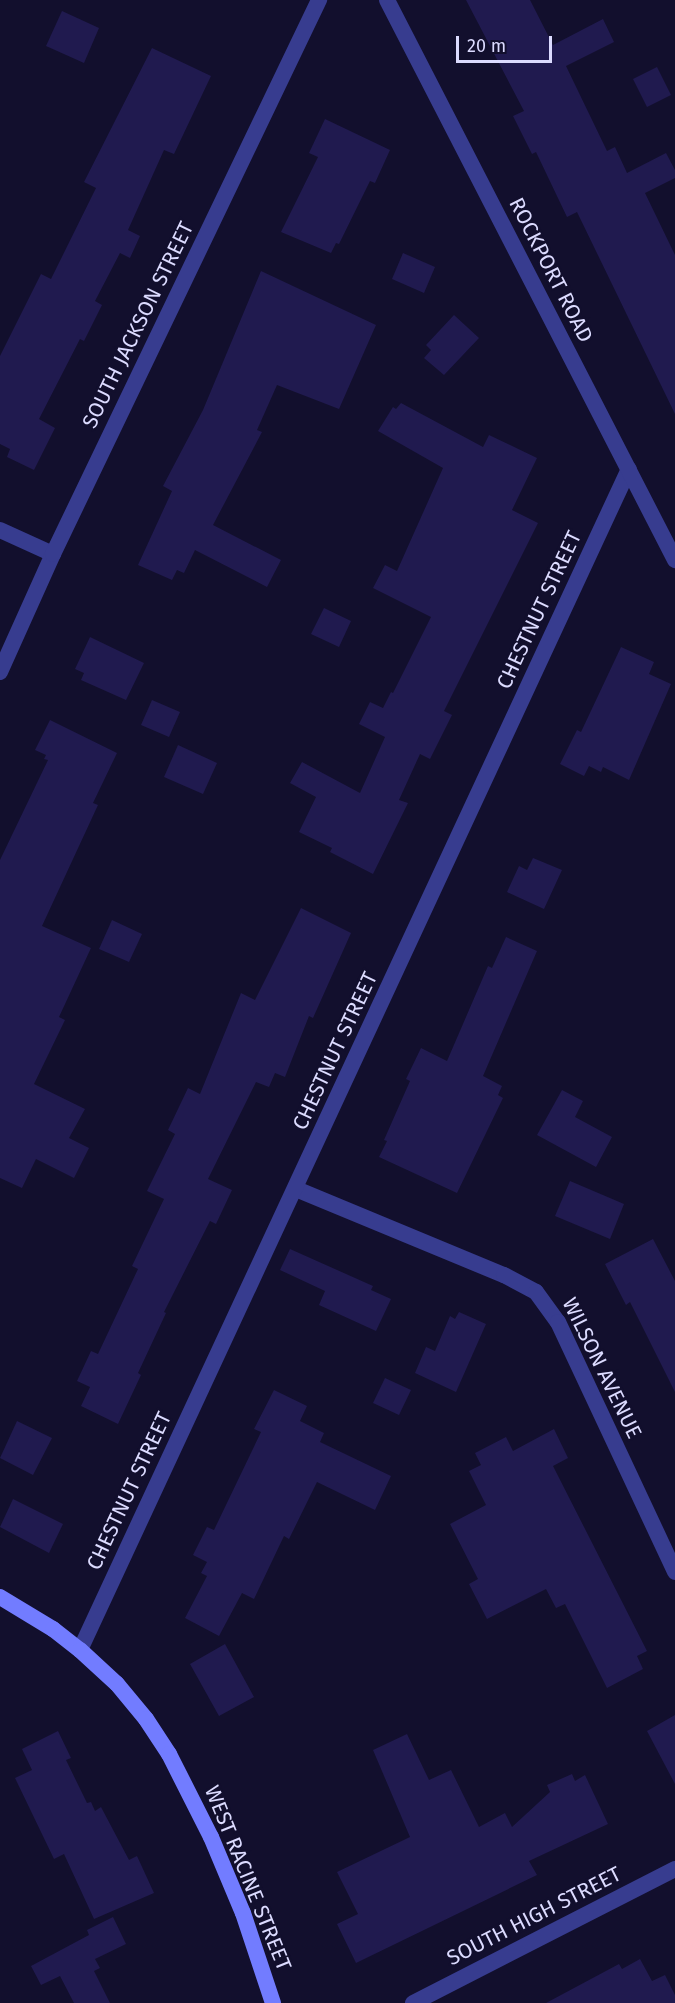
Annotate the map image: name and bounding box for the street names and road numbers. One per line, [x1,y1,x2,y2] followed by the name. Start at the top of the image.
[504,193,598,347] street label: ROCKPORT ROAD
[77,218,199,432] street label: SOUTH JACKSON STREET
[491,527,587,693] street label: CHESTNUT STREET
[287,968,383,1134] street label: CHESTNUT STREET
[557,1293,647,1443] street label: WILSON AVENUE
[81,1408,177,1574] street label: CHESTNUT STREET
[199,1782,297,1974] street label: WEST RACINE STREET
[443,1861,625,1971] street label: SOUTH HIGH STREET

